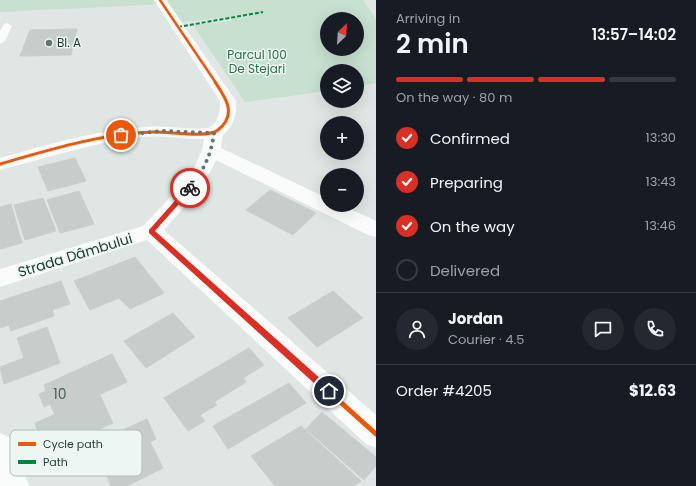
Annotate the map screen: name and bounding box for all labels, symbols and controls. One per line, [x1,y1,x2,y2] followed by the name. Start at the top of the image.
[396,9,460,28] text: Arriving in
[320,12,364,56] north arrow
[320,12,364,212] map controls
[592,24,676,45] text: 13:57–14:02
[396,26,469,62] text: 2 min
[57,34,81,51] place label: Bl. A
[44,38,54,48] marker: Bl. A
[227,46,287,77] park label: Parcul 100 De Stejari
[320,64,364,108] button: layers
[396,88,512,107] text: On the way · 80 m
[320,116,364,160] button: +
[104,118,138,152] pin
[110,124,132,146] icon: bag
[396,127,418,149] icon: check
[430,128,510,149] text: Confirmed
[646,128,676,147] text: 13:30
[170,168,210,208] courier
[320,168,364,212] button: −
[396,171,418,193] icon: check
[430,172,503,193] text: Preparing
[646,172,676,191] text: 13:43
[179,177,201,199] icon: bike
[396,215,418,237] icon: check
[430,216,515,237] text: On the way
[645,216,676,235] text: 13:46
[15,228,135,282] street label: Strada Dâmbului
[430,260,500,281] text: Delivered
[396,308,438,350] button: person
[448,308,503,329] text: Jordan
[582,308,624,350] button: chat
[634,308,676,350] button: phone
[448,330,524,349] text: Courier · 4.5
[312,374,346,408] pin
[318,380,340,402] icon: home
[396,380,492,401] text: Order #4205
[629,380,676,401] text: $12.63
[53,384,67,404] house number: 10
[10,430,142,476] legend
[43,436,103,452] text: Cycle path
[43,454,68,470] text: Path

